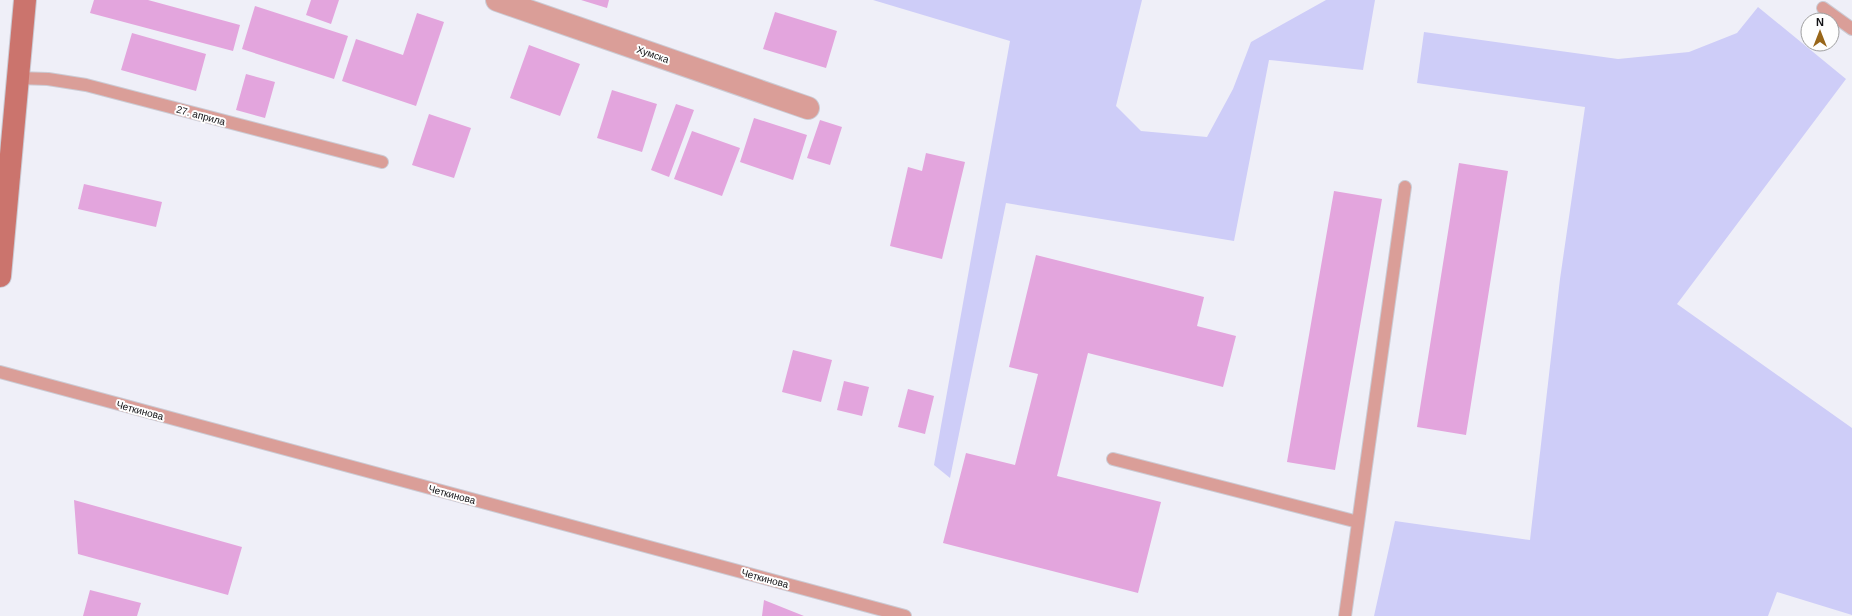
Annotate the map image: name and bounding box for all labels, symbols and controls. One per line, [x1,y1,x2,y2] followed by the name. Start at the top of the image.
[1800,12,1840,52] north arrow
[1816,16,1824,28] text: N
[635,44,671,65] street label: Хумска
[175,104,227,127] street label: 27. априла
[115,399,165,422] street label: Четкинова
[427,483,477,506] street label: Четкинова
[740,567,790,590] street label: Четкинова

